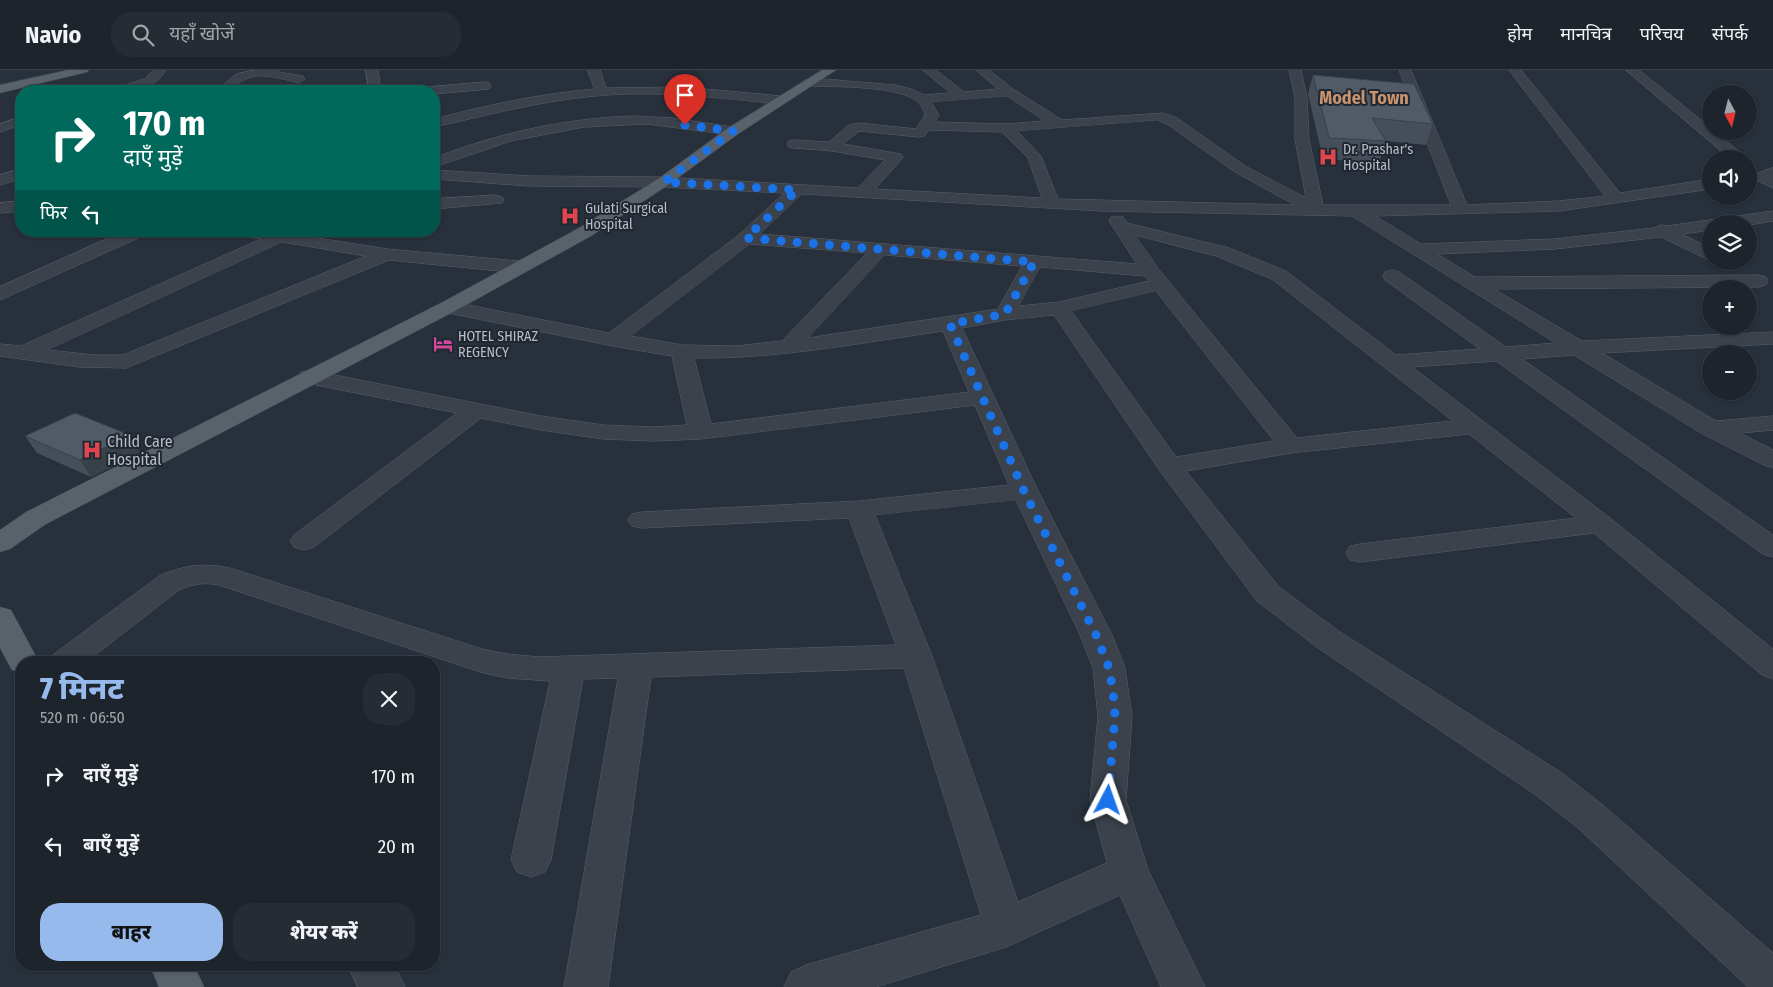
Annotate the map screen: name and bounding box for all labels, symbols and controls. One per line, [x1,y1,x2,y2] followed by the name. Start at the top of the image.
[111,12,461,57] search box
[25,21,81,49] text: Navio
[129,21,157,49] icon: search
[169,22,234,45] text: यहाँ खोजें
[1507,23,1532,45] text: होम
[1560,23,1612,45] text: मानचित्र
[1640,23,1684,45] text: परिचय
[1712,23,1748,45] text: संपर्क
[664,74,706,125] pin
[671,81,699,109] icon: arrive
[1702,85,1758,140] north arrow
[1702,85,1757,400] map controls
[1319,87,1409,109] district label: Model Town
[123,102,206,144] text: 170 m
[40,105,105,170] icon: right
[1343,141,1413,174] place label: Dr. Prashar's Hospital
[123,144,183,171] text: दाएँ मुड़ें
[1317,146,1339,168] hospital icon: Dr. Prashar's Hospital
[1702,150,1757,205] button: sound
[77,200,105,228] icon: left
[585,200,668,233] place label: Gulati Surgical Hospital
[40,201,67,224] text: फिर
[559,205,581,227] hospital icon: Gulati Surgical Hospital
[1702,215,1757,270] button: layers
[1702,280,1757,335] button: +
[458,328,538,361] place label: HOTEL SHIRAZ REGENCY
[432,333,454,355] hotel icon: HOTEL SHIRAZ REGENCY
[1702,345,1757,400] button: −
[107,432,173,469] place label: Child Care Hospital
[81,439,103,461] hospital icon: Child Care Hospital
[40,671,124,707] text: 7 मिनट
[363,673,415,725] button: close
[40,708,125,727] text: 520 m · 06:50
[40,762,68,790] icon: right
[83,763,138,786] text: दाएँ मुड़ें
[371,765,415,788] text: 170 m
[1081,773,1133,825] position arrow
[40,832,68,860] icon: left
[83,833,139,856] text: बाएँ मुड़ें
[378,835,415,858] text: 20 m
[40,903,223,961] button: बाहर
[233,903,415,961] button: शेयर करें

